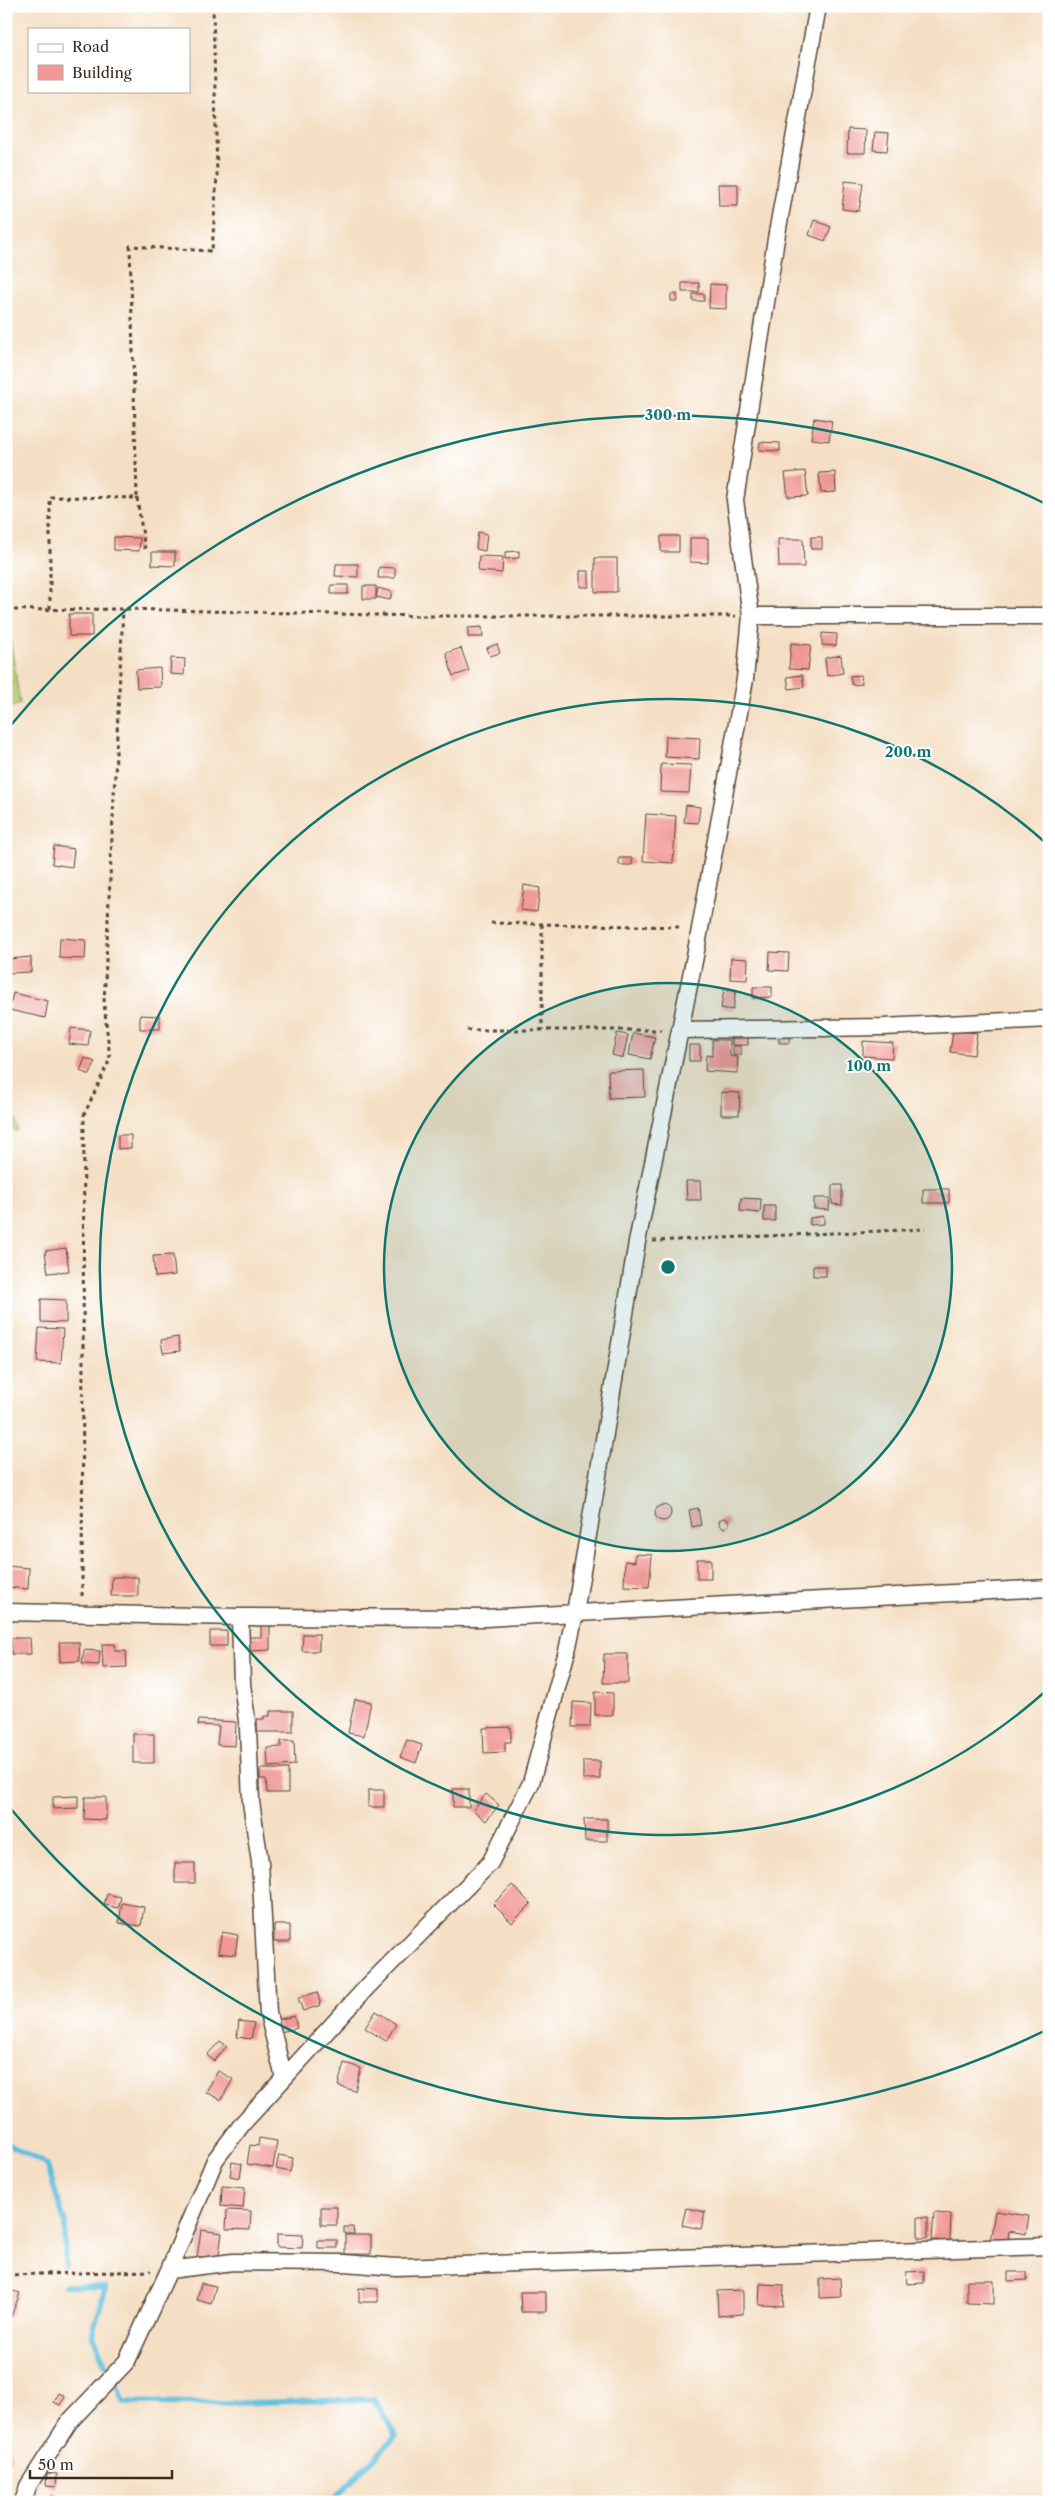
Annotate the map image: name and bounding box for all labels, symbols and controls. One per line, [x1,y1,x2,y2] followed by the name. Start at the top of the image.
[28,28,190,92] legend
[72,37,109,56] text: Road
[72,63,132,82] text: Building
[645,405,691,424] text: 300 m
[885,742,931,761] text: 200 m
[847,1056,891,1075] text: 100 m
[659,1258,677,1276] centre of rings
[30,2448,172,2480] scale bar
[38,2455,74,2474] text: 50 m

